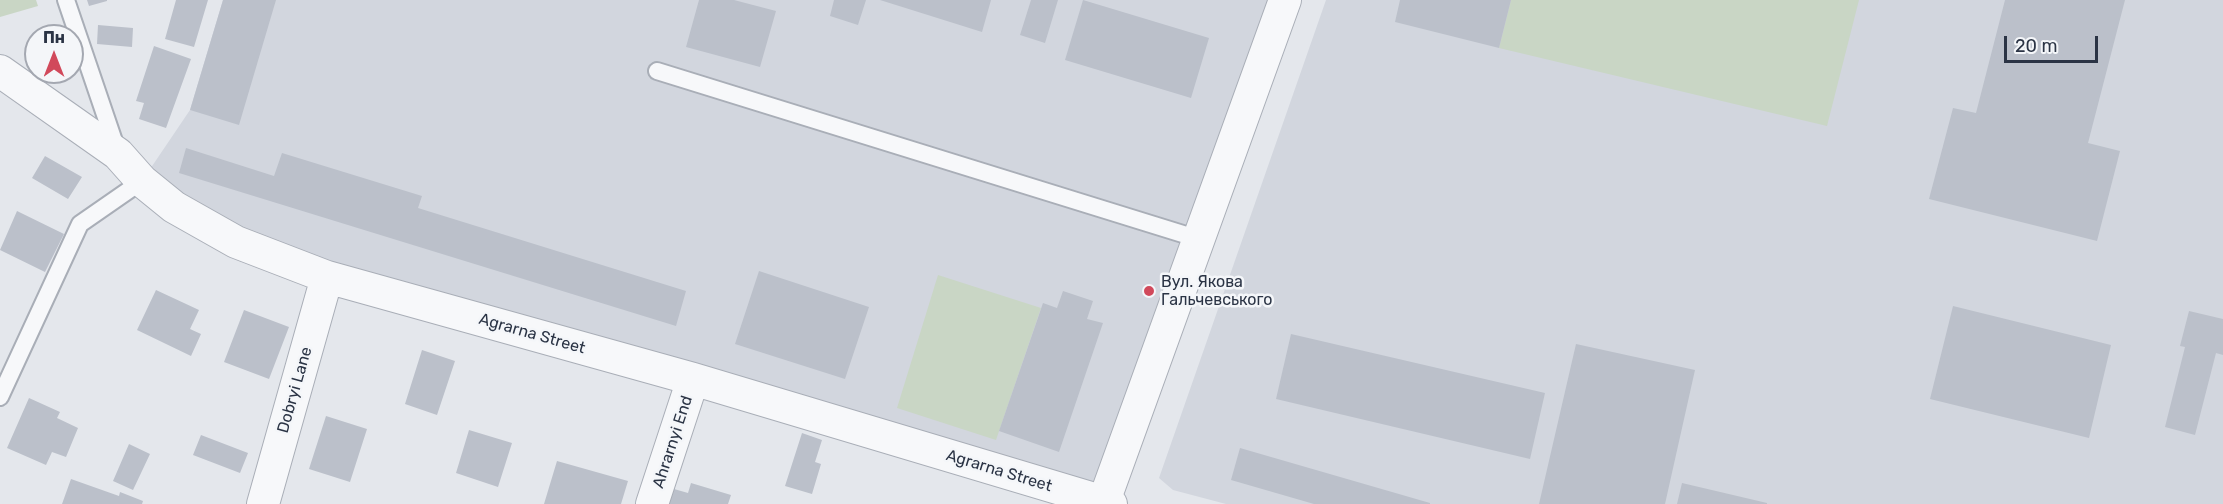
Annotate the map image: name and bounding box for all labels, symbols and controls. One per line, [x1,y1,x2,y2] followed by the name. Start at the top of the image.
[24,24,84,84] north arrow
[2007,24,2102,62] scale bar
[43,28,65,47] text: Пн
[2015,35,2057,57] text: 20 m
[1161,272,1272,310] place label: Вул. Якова Гальчевського
[1142,284,1156,298] marker: Вул. Якова Гальчевського
[477,310,587,358] street label: Agrarna Street
[274,345,316,435] street label: Dobryi Lane
[649,393,697,491] street label: Ahrarnyi End
[944,446,1054,496] street label: Agrarna Street

